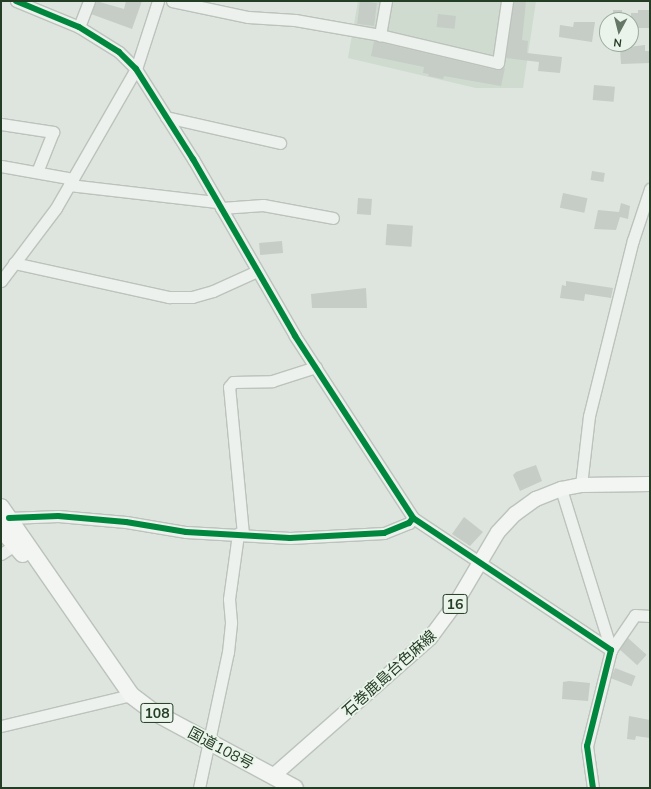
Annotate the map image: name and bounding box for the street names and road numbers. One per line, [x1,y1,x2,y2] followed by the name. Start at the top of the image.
[442,592,468,616] road number: 16
[338,626,440,720] street label: 石巻鹿島台色麻線
[140,701,174,725] road number: 108
[185,723,257,773] street label: 国道108号

